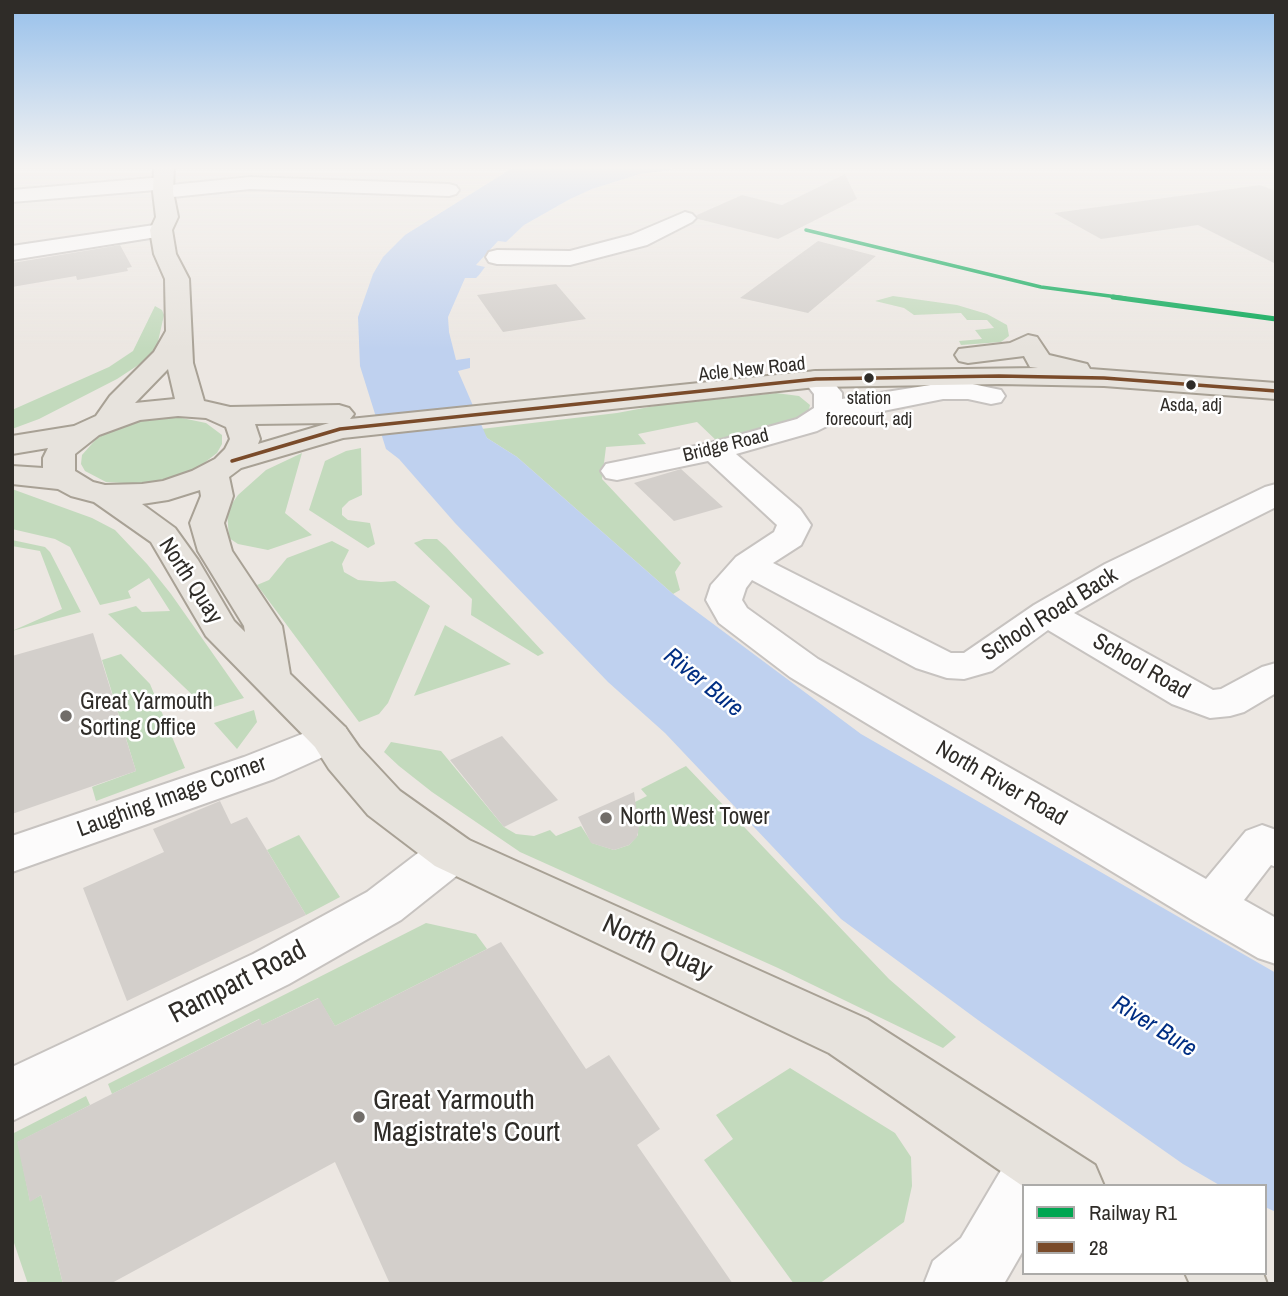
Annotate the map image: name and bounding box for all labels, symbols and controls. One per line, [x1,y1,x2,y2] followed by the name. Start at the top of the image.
[697,353,807,387] street label: Acle New Road
[862,371,876,385] marker: station forecourt, adj
[1184,378,1198,392] marker: Asda, adj
[826,388,912,430] place label: station forecourt, adj
[1160,395,1222,417] place label: Asda, adj
[681,424,771,468] street label: Bridge Road
[152,533,228,629] street label: North Quay
[977,562,1123,668] street label: School Road Back
[1087,628,1195,706] street label: School Road
[657,642,749,724] water label: River Bure
[80,689,213,743] place label: Great Yarmouth Sorting Office
[58,708,74,724] marker: Great Yarmouth Sorting Office
[931,735,1071,833] street label: North River Road
[74,750,270,844] street label: Laughing Image Corner
[620,804,770,832] place label: North West Tower
[598,810,614,826] marker: North West Tower
[597,908,717,988] street label: North Quay
[164,934,312,1032] street label: Rampart Road
[1106,990,1202,1064] water label: River Bure
[373,1084,560,1150] place label: Great Yarmouth Magistrate's Court
[351,1109,367,1125] marker: Great Yarmouth Magistrate's Court
[1022,1184,1267,1275] legend
[1089,1198,1177,1227] text: Railway R1
[1089,1233,1108,1262] text: 28

